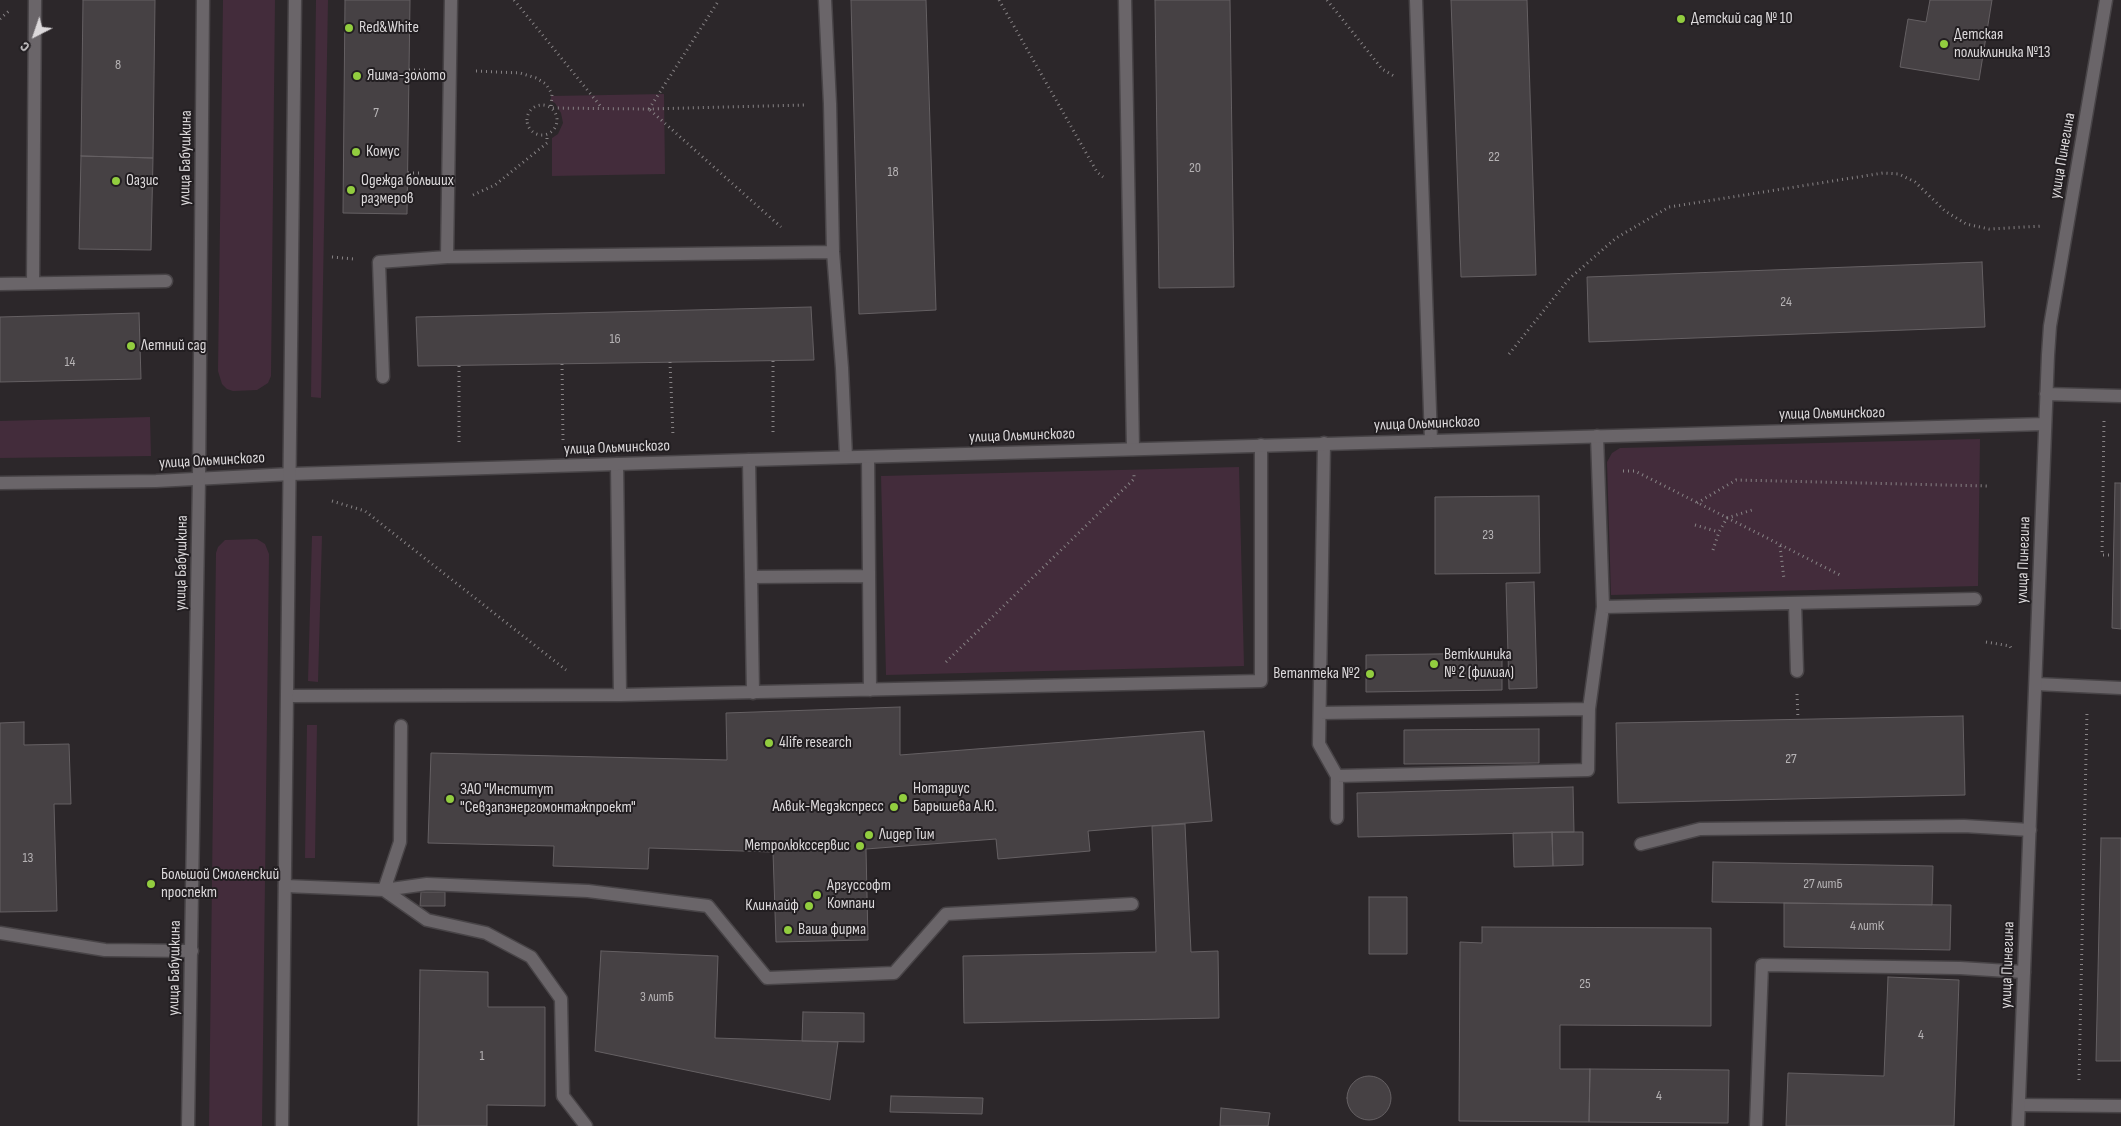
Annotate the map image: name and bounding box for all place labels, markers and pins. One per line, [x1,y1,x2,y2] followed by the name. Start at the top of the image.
[1691,9,1793,29] place label: Детский сад № 10
[1675,13,1687,25] marker: Детский сад № 10
[359,18,419,38] place label: Red&White
[343,22,355,34] marker: Red&White
[1954,25,2050,63] place label: Детская поликлиника №13
[1938,38,1950,50] marker: Детская поликлиника №13
[367,66,446,86] place label: Яшма-золото
[351,70,363,82] marker: Яшма-золото
[366,142,400,162] place label: Комус
[350,146,362,158] marker: Комус
[126,171,159,191] place label: Оазис
[361,171,454,209] place label: Одежда больших размеров
[110,175,122,187] marker: Оазис
[345,184,357,196] marker: Одежда больших размеров
[141,336,206,356] place label: Летний сад
[125,340,137,352] marker: Летний сад
[1444,645,1514,683] place label: Ветклиника № 2 (филиал)
[1428,658,1440,670] marker: Ветклиника № 2 (филиал)
[1273,664,1360,684] place label: Ветаптека №2
[1364,668,1376,680] marker: Ветаптека №2
[779,733,852,753] place label: 4life research
[763,737,775,749] marker: 4life research
[913,779,997,817] place label: Нотариус Барышева А.Ю.
[460,780,636,818] place label: ЗАО "Институт "Севзапэнергомонтажпроект"
[897,792,909,804] marker: Нотариус Барышева А.Ю.
[444,793,456,805] marker: ЗАО "Институт "Севзапэнергомонтажпроект"
[772,797,884,817] place label: Алвик-Медэкспресс
[888,801,900,813] marker: Алвик-Медэкспресс
[879,825,935,845] place label: Лидер Тим
[863,829,875,841] marker: Лидер Тим
[745,836,850,856] place label: Метролюкссервис
[854,840,866,852] marker: Метролюкссервис
[161,865,279,903] place label: Большой Смоленский проспект
[827,876,891,914] place label: Аргуссофт Компани
[145,878,157,890] marker: Большой Смоленский проспект
[811,889,823,901] marker: Аргуссофт Компани
[745,896,799,916] place label: Клинлайф
[803,900,815,912] marker: Клинлайф
[798,920,866,940] place label: Ваша фирма
[782,924,794,936] marker: Ваша фирма

